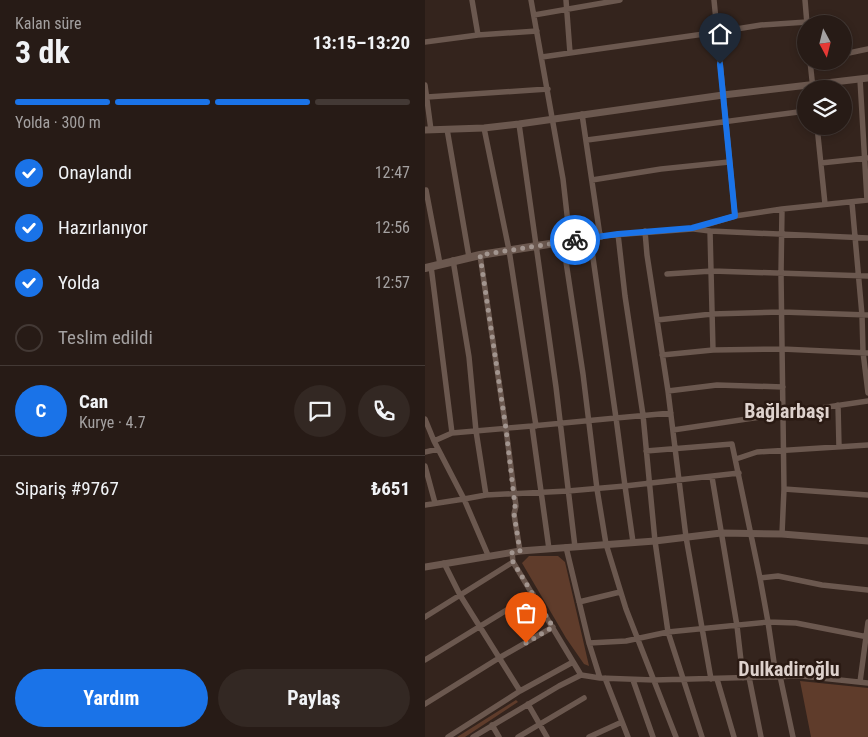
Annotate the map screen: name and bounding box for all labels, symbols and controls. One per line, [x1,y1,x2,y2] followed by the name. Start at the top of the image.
[699,13,741,64] pin
[15,14,81,33] text: Kalan süre
[797,15,853,70] north arrow
[797,15,852,135] map controls
[706,20,734,48] icon: home
[312,31,410,54] text: 13:15–13:20
[15,33,70,71] text: 3 dk
[797,80,852,135] button: layers
[15,113,101,132] text: Yolda · 300 m
[15,159,43,187] icon: check
[58,161,132,184] text: Onaylandı
[375,163,410,182] text: 12:47
[15,214,43,242] icon: check
[550,215,600,265] courier
[58,216,148,239] text: Hazırlanıyor
[375,218,410,237] text: 12:56
[561,226,589,254] icon: bike
[15,269,43,297] icon: check
[58,271,100,294] text: Yolda
[375,273,410,292] text: 12:57
[58,326,153,349] text: Teslim edildi
[294,385,346,437] button: chat
[358,385,410,437] button: phone
[79,390,108,413] text: Can
[36,399,46,422] text: C
[744,399,830,423] district label: Bağlarbaşı
[79,413,146,432] text: Kurye · 4.7
[15,477,119,500] text: Sipariş #9767
[371,477,410,500] text: ₺651
[505,592,547,643] pin
[512,599,540,627] icon: bag
[738,657,840,681] district label: Dulkadiroğlu
[15,669,208,727] button: Yardım
[218,669,410,727] button: Paylaş

